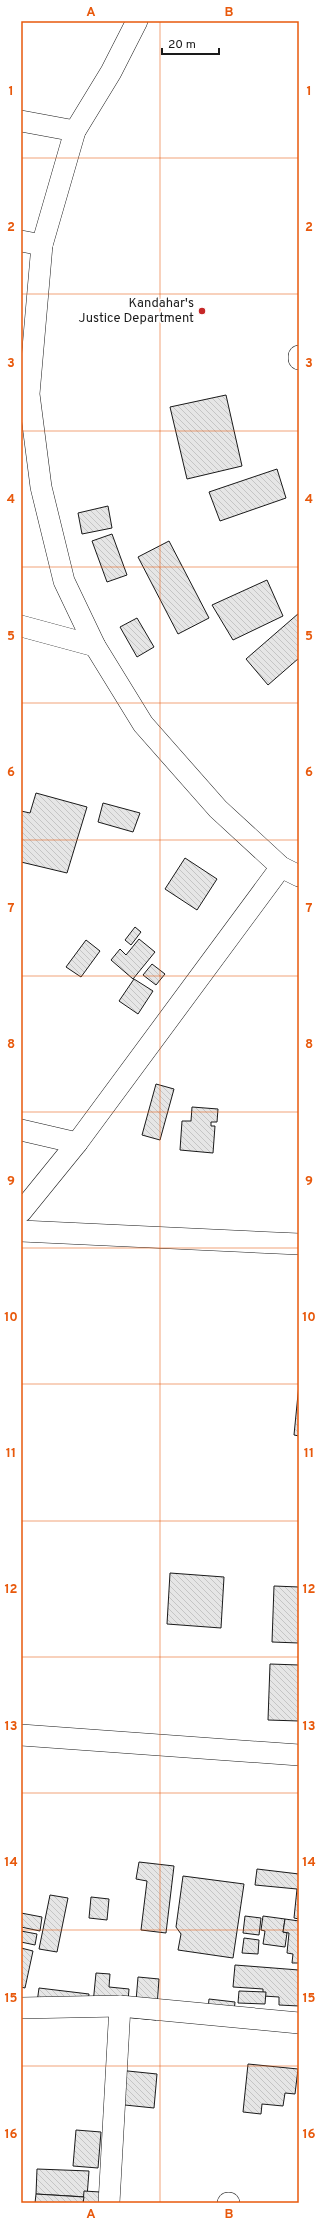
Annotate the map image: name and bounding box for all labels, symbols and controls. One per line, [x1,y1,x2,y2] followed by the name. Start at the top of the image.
[86,5,96,21] text: A
[225,5,234,21] text: B
[162,30,219,56] scale bar
[168,37,196,53] text: 20 m
[8,84,14,100] text: 1
[306,84,312,100] text: 1
[7,220,15,236] text: 2
[305,220,313,236] text: 2
[79,296,194,327] place label: Kandahar's Justice Department
[197,306,207,316] marker: Kandahar's Justice Department
[7,356,15,372] text: 3
[305,356,313,372] text: 3
[7,492,15,508] text: 4
[305,492,313,508] text: 4
[7,629,15,645] text: 5
[305,629,313,645] text: 5
[7,765,15,781] text: 6
[305,765,313,781] text: 6
[8,901,15,917] text: 7
[306,901,313,917] text: 7
[7,1037,15,1053] text: 8
[305,1037,313,1053] text: 8
[7,1174,15,1190] text: 9
[305,1174,313,1190] text: 9
[4,1310,18,1326] text: 10
[302,1310,316,1326] text: 10
[6,1446,16,1462] text: 11
[304,1446,314,1462] text: 11
[4,1582,18,1598] text: 12
[302,1582,316,1598] text: 12
[5,1719,18,1735] text: 13
[303,1719,316,1735] text: 13
[4,1855,18,1871] text: 14
[302,1855,316,1871] text: 14
[4,1991,18,2007] text: 15
[302,1991,316,2007] text: 15
[4,2127,18,2143] text: 16
[302,2127,316,2143] text: 16
[86,2207,96,2223] text: A
[225,2207,234,2223] text: B

